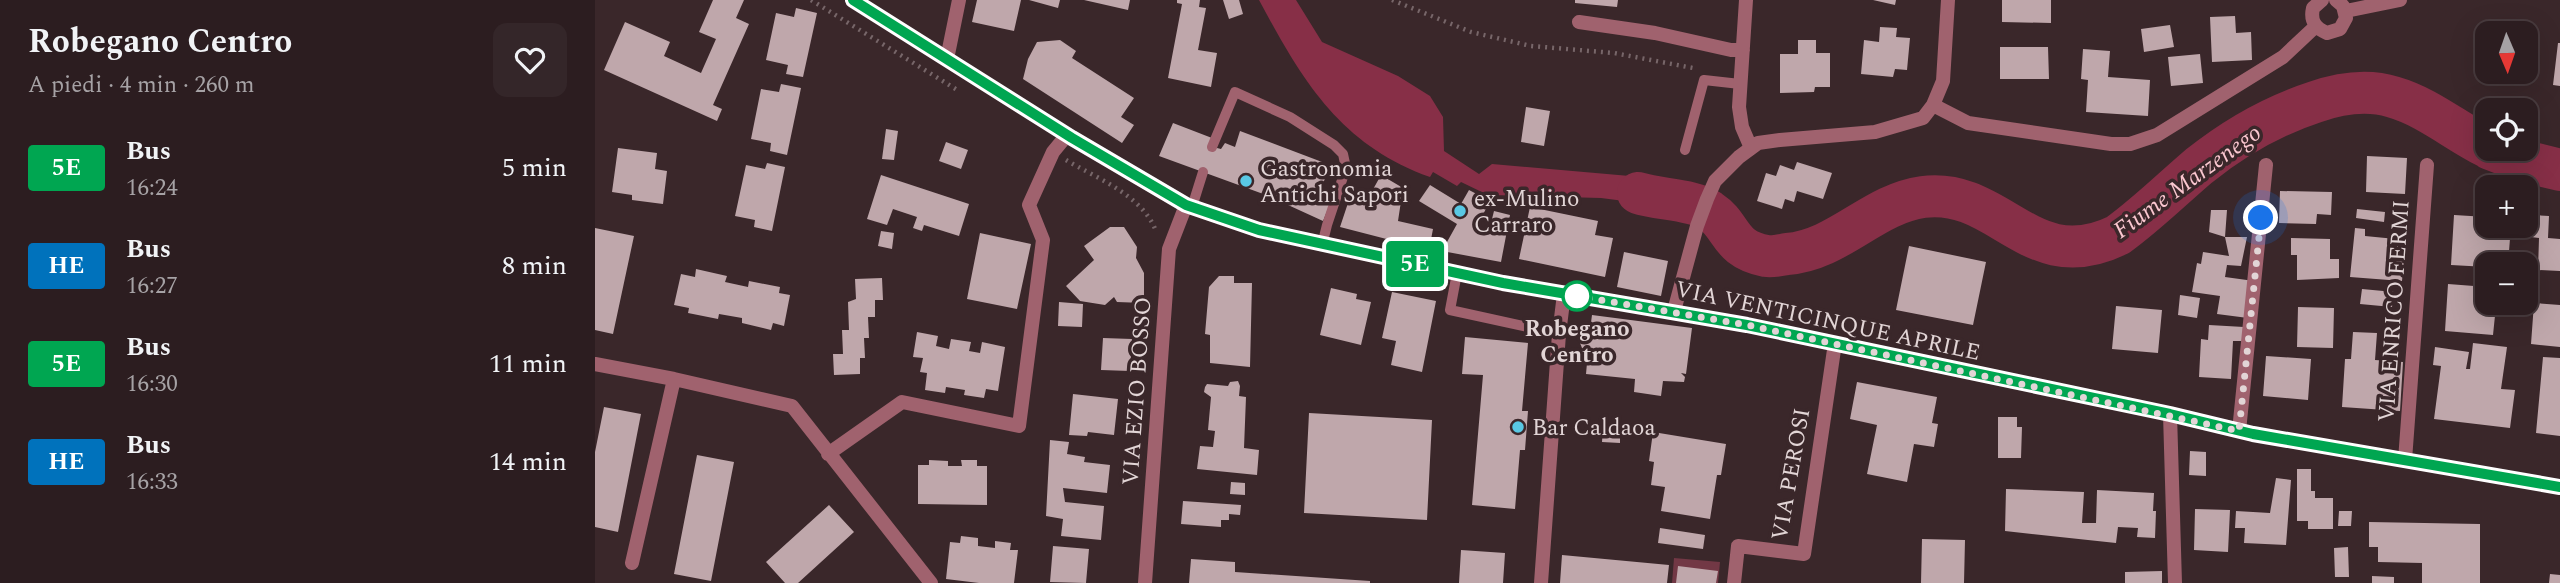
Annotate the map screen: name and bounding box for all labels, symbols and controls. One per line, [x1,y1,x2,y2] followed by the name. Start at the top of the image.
[28,17,292,67] text: Robegano Centro
[2475,21,2537,84] north arrow
[2475,21,2538,315] map controls
[493,23,567,97] button: heart
[28,68,254,103] text: A piedi · 4 min · 260 m
[2475,98,2538,161] button: locate
[2106,115,2269,248] water label: Fiume Marzenego
[126,131,171,171] text: Bus
[502,148,567,188] text: 5 min
[52,150,81,186] text: 5E
[1260,152,1409,213] place label: Gastronomia Antichi Sapori
[126,171,178,206] text: 16:24
[1238,173,1254,189] marker: Gastronomia Antichi Sapori
[2475,175,2538,238] button: +
[1474,182,1579,243] place label: ex-Mulino Carraro
[2369,199,2420,423] street label: VIA ENRICO FERMI
[2243,200,2278,235] your location
[1452,203,1468,219] marker: ex-Mulino Carraro
[126,229,171,269] text: Bus
[1383,241,1447,287] line badge: 5E
[502,246,567,286] text: 8 min
[1400,246,1430,282] text: 5E
[48,248,85,284] text: HE
[2475,252,2538,315] button: −
[126,269,178,304] text: 16:27
[1672,272,1983,371] street label: VIA VENTICINQUE APRILE
[1562,281,1592,311] marker: Robegano Centro
[1113,296,1162,487] street label: VIA EZIO BOSSO
[1524,312,1630,373] place label: Robegano Centro
[126,327,171,367] text: Bus
[489,344,567,384] text: 11 min
[52,346,81,382] text: 5E
[126,367,178,402] text: 16:30
[1763,405,1820,543] street label: VIA PEROSI
[1532,411,1656,446] place label: Bar Caldaoa
[1510,419,1526,435] marker: Bar Caldaoa
[126,425,171,465] text: Bus
[489,442,567,482] text: 14 min
[48,444,85,480] text: HE
[126,465,178,500] text: 16:33

